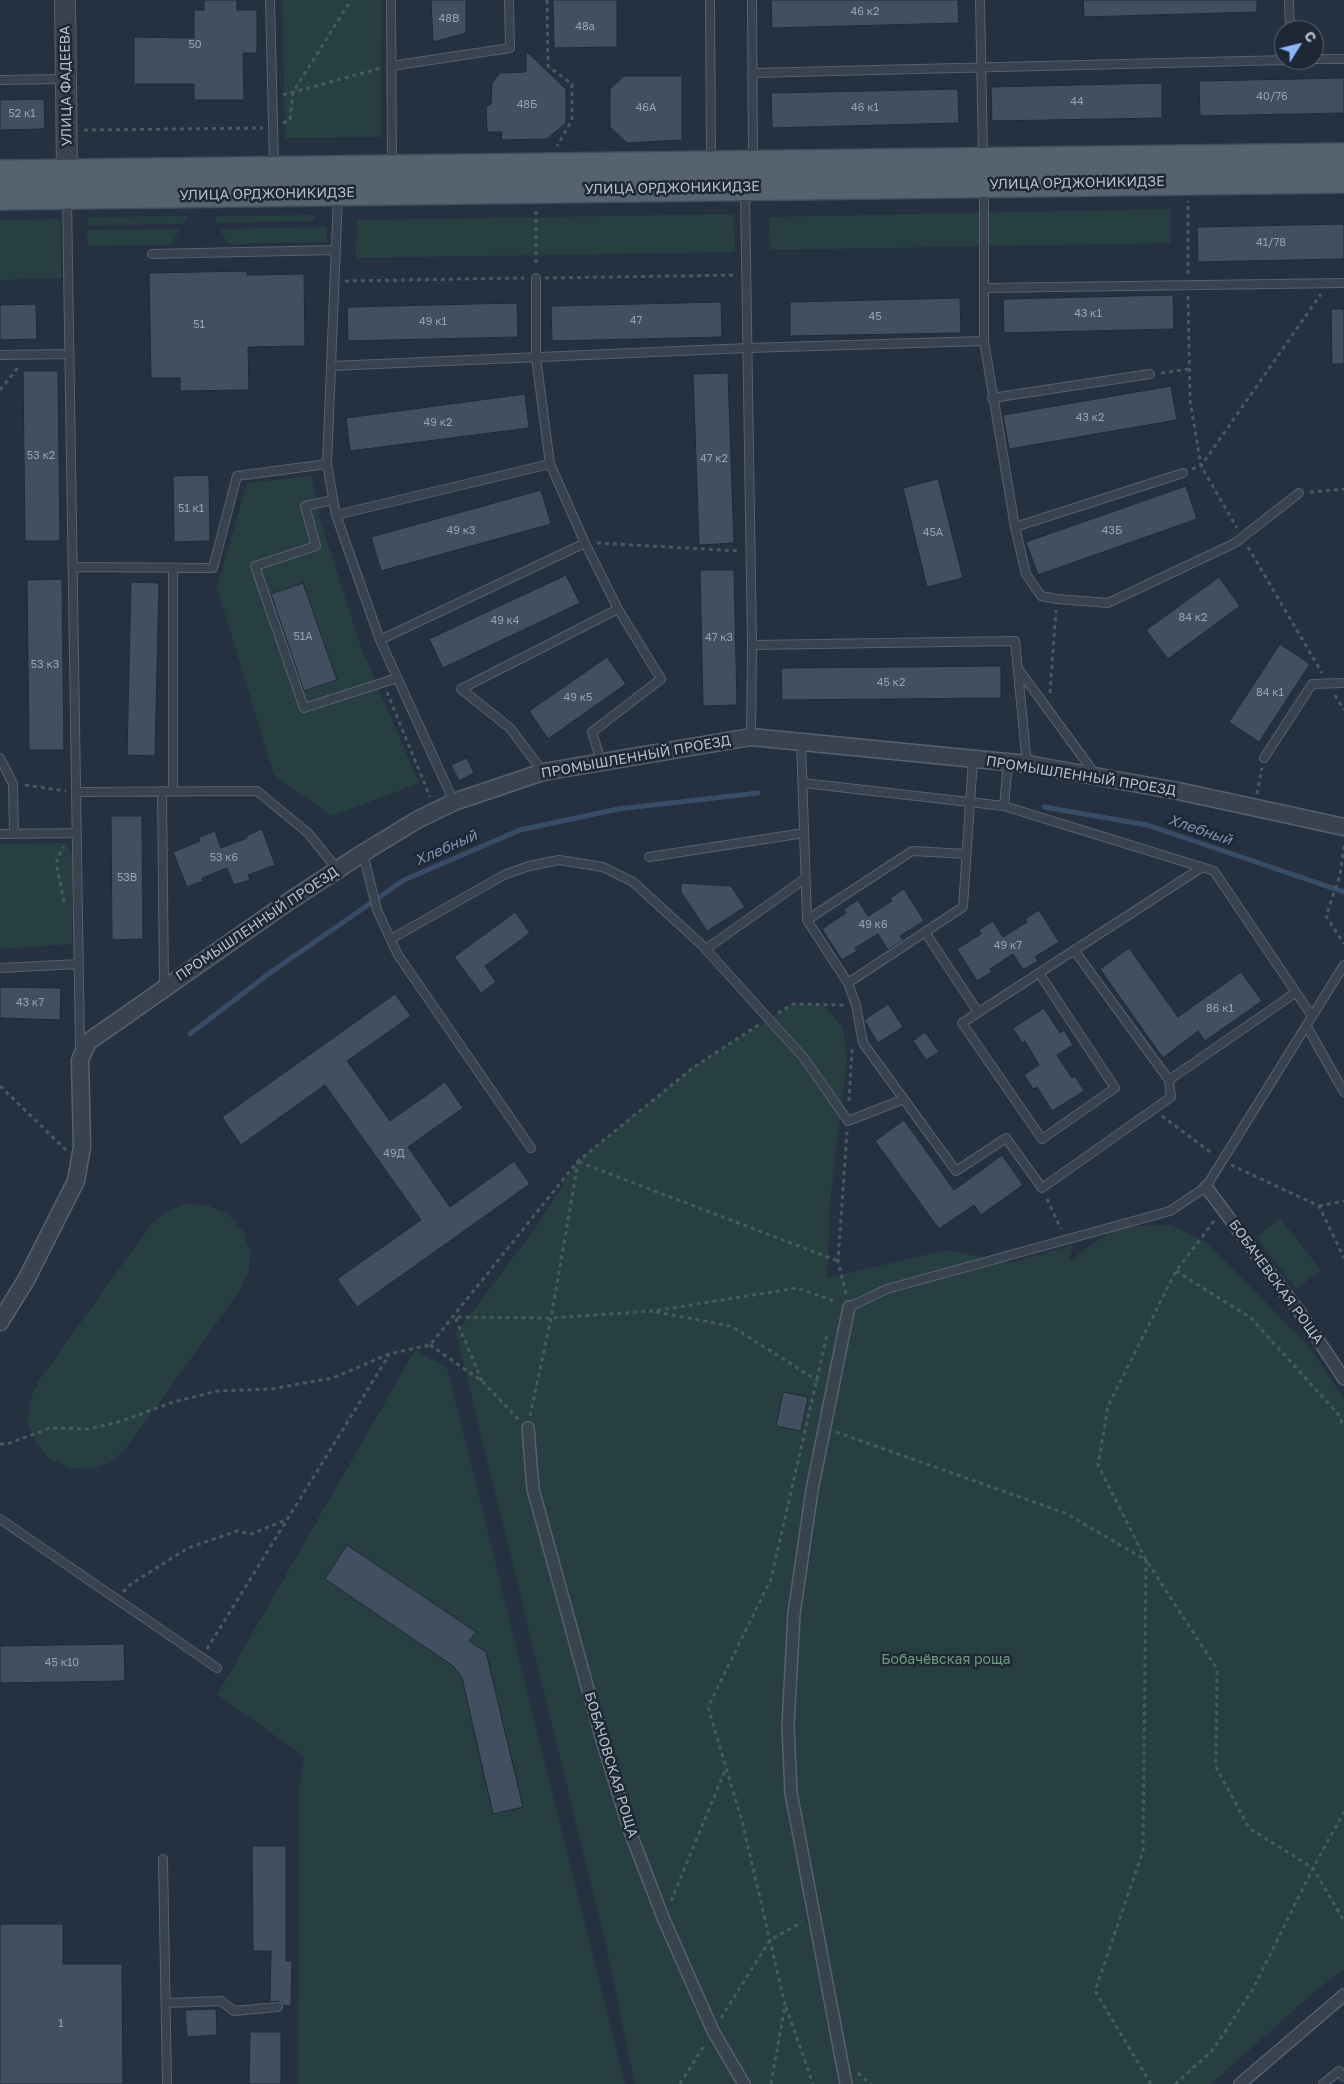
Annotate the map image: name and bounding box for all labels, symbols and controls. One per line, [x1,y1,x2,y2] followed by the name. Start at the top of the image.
[851,5,879,19] house number: 46 к2
[439,12,459,26] house number: 48В
[575,20,595,34] house number: 48а
[1274,20,1324,70] north arrow
[57,26,75,146] street label: УЛИЦА ФАДЕЕВА
[1301,27,1321,45] text: С
[188,38,202,52] house number: 50
[1256,90,1288,104] house number: 40/76
[1070,95,1084,109] house number: 44
[517,98,537,112] house number: 48Б
[636,101,656,115] house number: 46А
[851,101,879,115] house number: 46 к1
[8,107,36,121] house number: 52 к1
[989,173,1165,193] street label: УЛИЦА ОРДЖОНИКИДЗЕ
[584,178,760,198] street label: УЛИЦА ОРДЖОНИКИДЗЕ
[179,184,355,204] street label: УЛИЦА ОРДЖОНИКИДЗЕ
[1256,236,1286,250] house number: 41/78
[1074,307,1102,321] house number: 43 к1
[868,310,882,324] house number: 45
[630,314,642,328] house number: 47
[419,315,447,329] house number: 49 к1
[193,318,205,332] house number: 51
[1076,411,1104,425] house number: 43 к2
[424,416,452,430] house number: 49 к2
[27,449,55,463] house number: 53 к2
[700,452,728,466] house number: 47 к2
[178,502,204,516] house number: 51 к1
[447,524,475,538] house number: 49 к3
[1102,524,1122,538] house number: 43Б
[923,526,943,540] house number: 45А
[1179,611,1207,625] house number: 84 к2
[490,614,520,628] house number: 49 к4
[293,630,313,644] house number: 51А
[705,631,733,645] house number: 47 к3
[31,658,59,672] house number: 53 к3
[877,676,905,690] house number: 45 к2
[1256,686,1284,700] house number: 84 к1
[564,691,592,705] house number: 49 к5
[540,732,732,782] street label: ПРОМЫШЛЕННЫЙ ПРОЕЗД
[985,753,1177,799] street label: ПРОМЫШЛЕННЫЙ ПРОЕЗД
[1166,811,1234,849] water label: Хлебный
[412,826,480,870] water label: Хлебный
[210,851,238,865] house number: 53 к6
[173,863,341,985] street label: ПРОМЫШЛЕННЫЙ ПРОЕЗД
[117,871,137,885] house number: 53В
[858,918,888,932] house number: 49 к6
[994,939,1022,953] house number: 49 к7
[16,996,44,1010] house number: 43 к7
[1206,1002,1234,1016] house number: 86 к1
[383,1147,405,1161] house number: 49Д
[1225,1216,1327,1348] street label: БОБАЧЕВСКАЯ РОЩА
[881,1652,1011,1668] park label: Бобачёвская роща
[45,1656,79,1670] house number: 45 к10
[581,1690,641,1840] street label: БОБАЧОВСКАЯ РОЩА
[58,2017,64,2031] house number: 1

